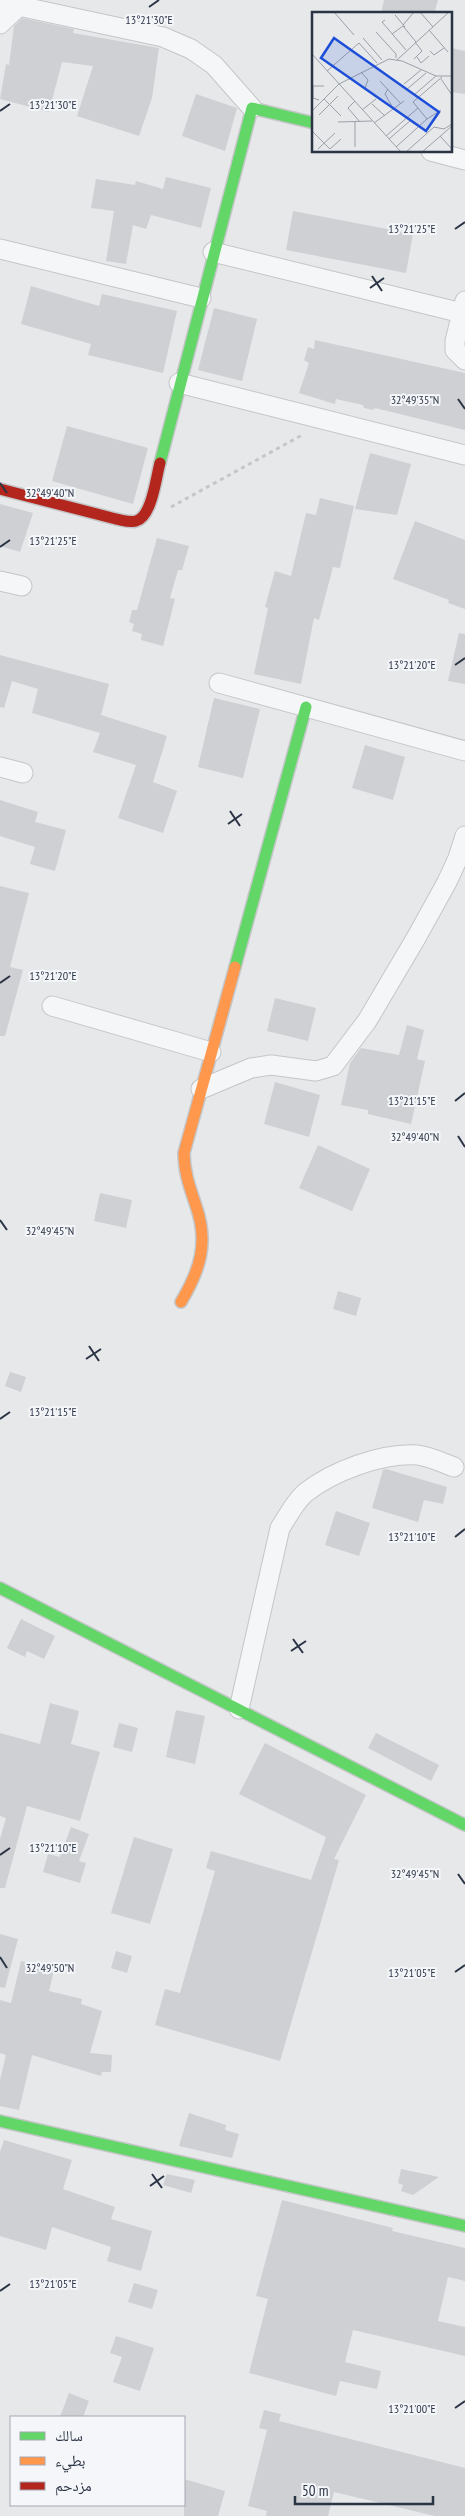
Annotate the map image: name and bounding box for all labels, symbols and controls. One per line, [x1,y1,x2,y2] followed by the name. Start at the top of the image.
[125,12,173,27] text: 13°21'30"E
[312,12,452,152] inset map
[29,97,77,112] text: 13°21'30"E
[388,221,436,236] text: 13°21'25"E
[391,392,439,407] text: 32°49'35"N
[26,485,74,500] text: 32°49'40"N
[29,533,77,548] text: 13°21'25"E
[388,657,436,672] text: 13°21'20"E
[29,968,77,983] text: 13°21'20"E
[388,1093,436,1108] text: 13°21'15"E
[391,1129,439,1144] text: 32°49'40"N
[26,1223,74,1238] text: 32°49'45"N
[29,1404,77,1419] text: 13°21'15"E
[388,1529,436,1544] text: 13°21'10"E
[29,1840,77,1855] text: 13°21'10"E
[391,1866,439,1881] text: 32°49'45"N
[26,1960,74,1975] text: 32°49'50"N
[388,1965,436,1980] text: 13°21'05"E
[29,2276,77,2291] text: 13°21'05"E
[388,2401,436,2416] text: 13°21'00"E
[10,2416,185,2506] legend
[55,2426,83,2445] text: سالك
[55,2451,85,2473] text: بطيء
[295,2474,432,2506] scale bar
[55,2476,92,2496] text: مزدحم
[302,2481,328,2500] text: 50 m

